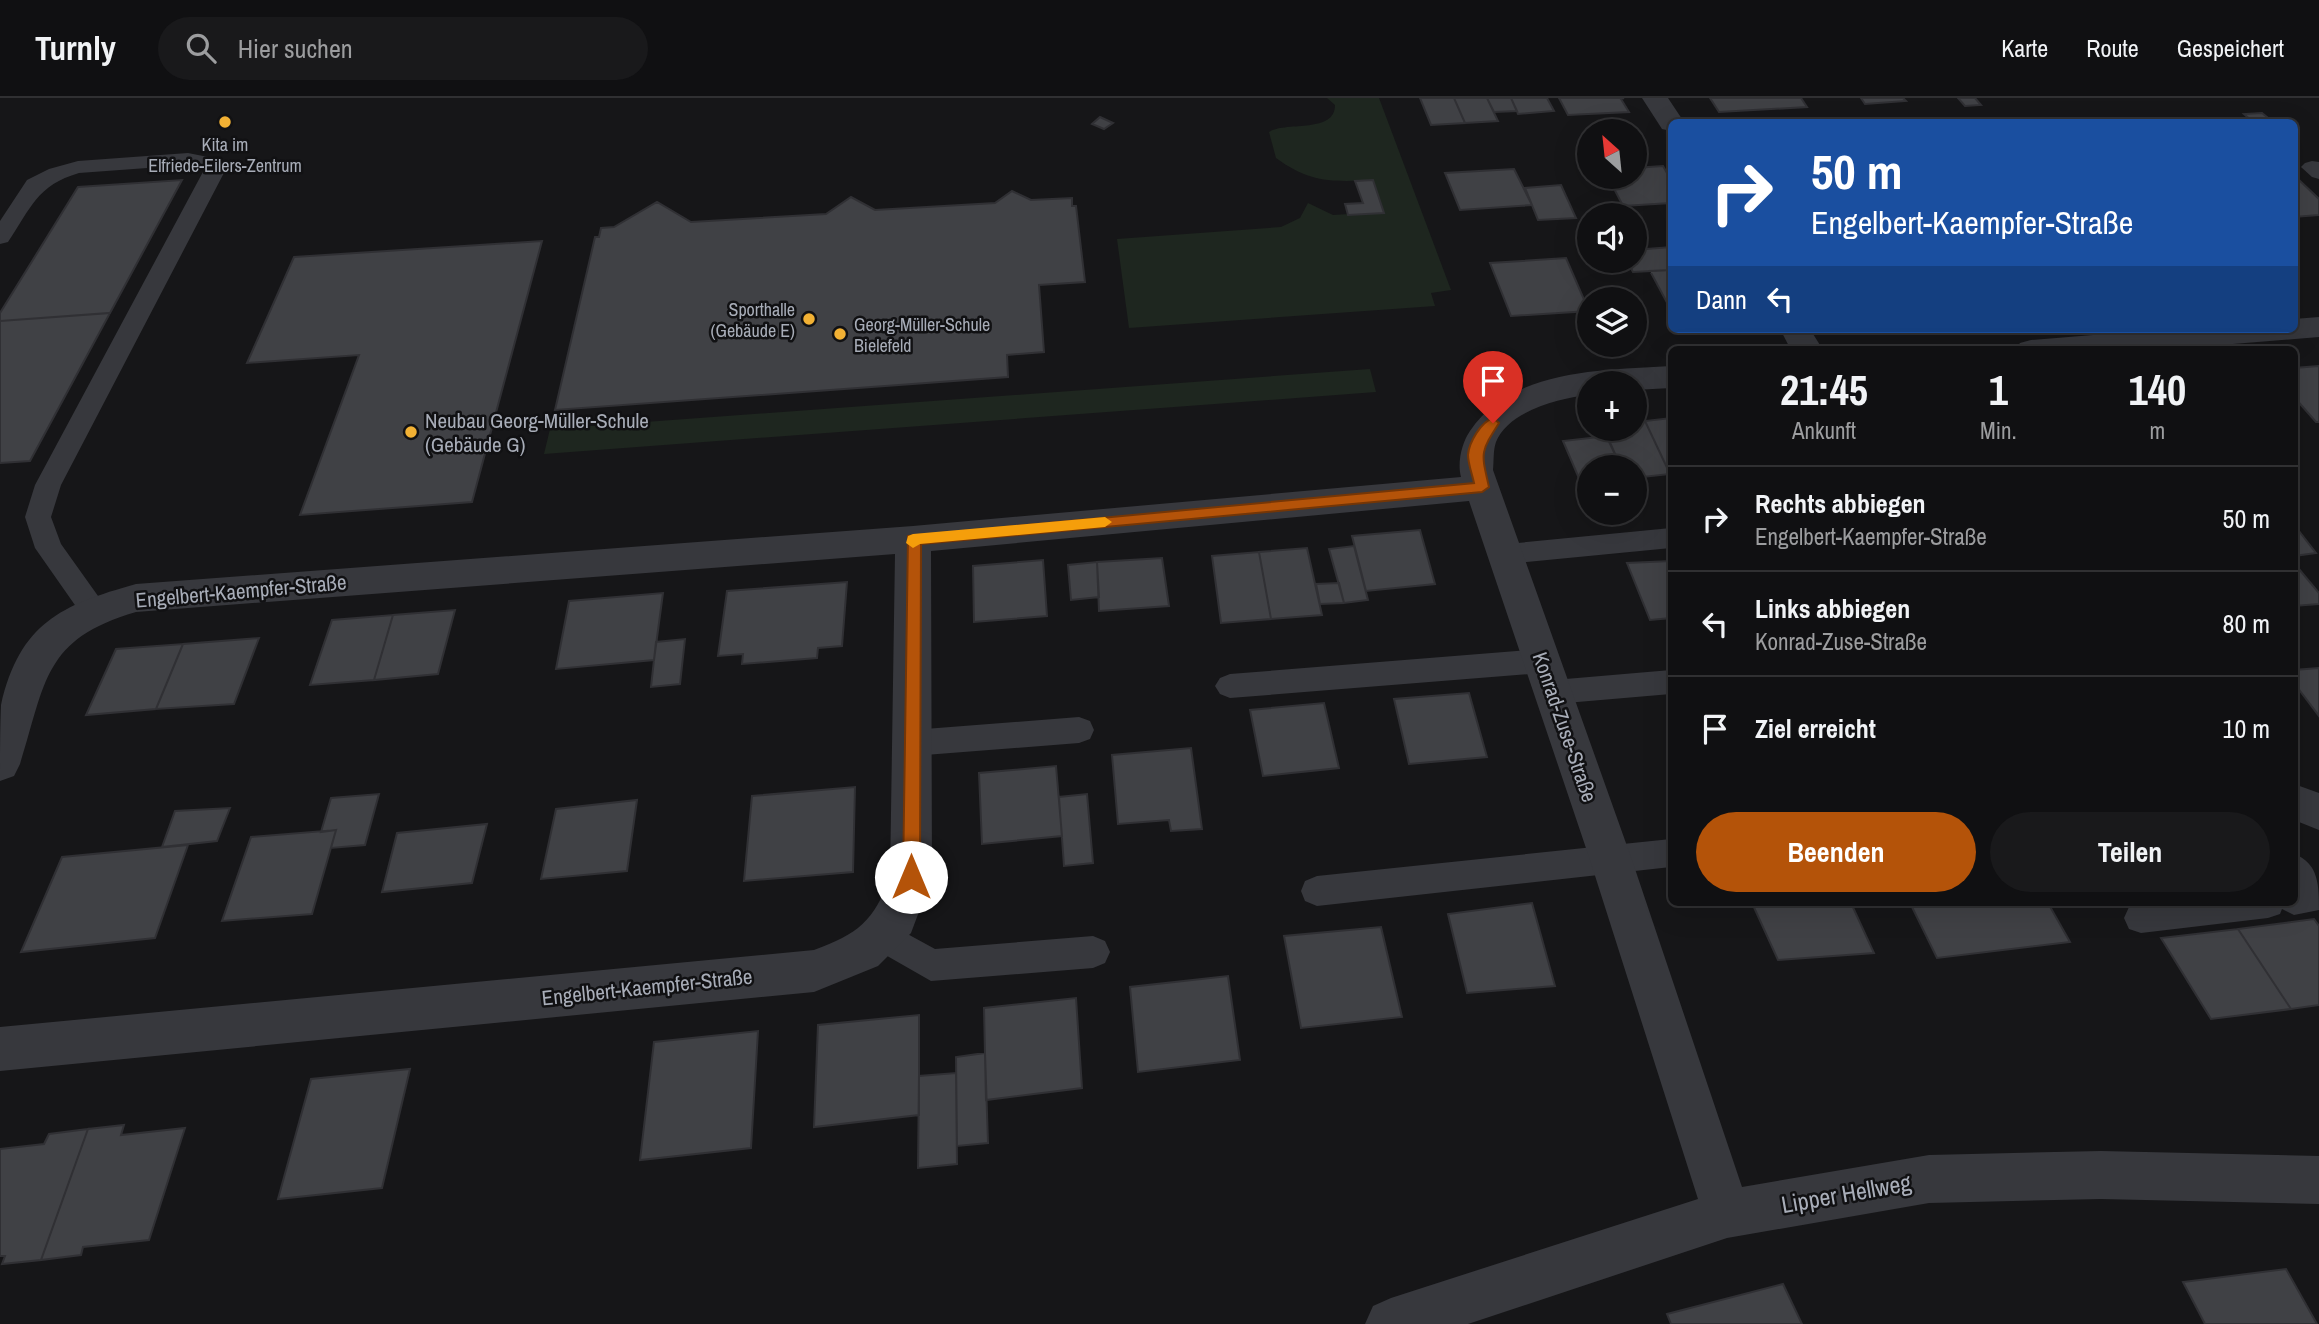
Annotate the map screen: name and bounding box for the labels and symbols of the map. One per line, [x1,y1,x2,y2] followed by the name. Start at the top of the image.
[217,114,233,130] marker: Kita im Elfriede-Eilers-Zentrum
[1577,119,1647,189] north arrow
[148,132,302,178] place label: Kita im Elfriede-Eilers-Zentrum
[710,297,795,343] place label: Sporthalle (Gebäude E)
[801,311,817,327] marker: Sporthalle (Gebäude E)
[854,312,990,358] place label: Georg-Müller-Schule Bielefeld
[832,326,848,342] marker: Georg-Müller-Schule Bielefeld
[1463,351,1523,423] pin
[425,406,649,459] place label: Neubau Georg-Müller-Schule (Gebäude G)
[403,424,419,440] marker: Neubau Georg-Müller-Schule (Gebäude G)
[134,567,348,615] street label: Engelbert-Kaempfer-Straße
[1526,648,1604,806] street label: Konrad-Zuse-Straße
[874,840,948,914] position arrow
[540,962,754,1012] street label: Engelbert-Kaempfer-Straße
[1779,1166,1913,1220] street label: Lipper Hellweg

